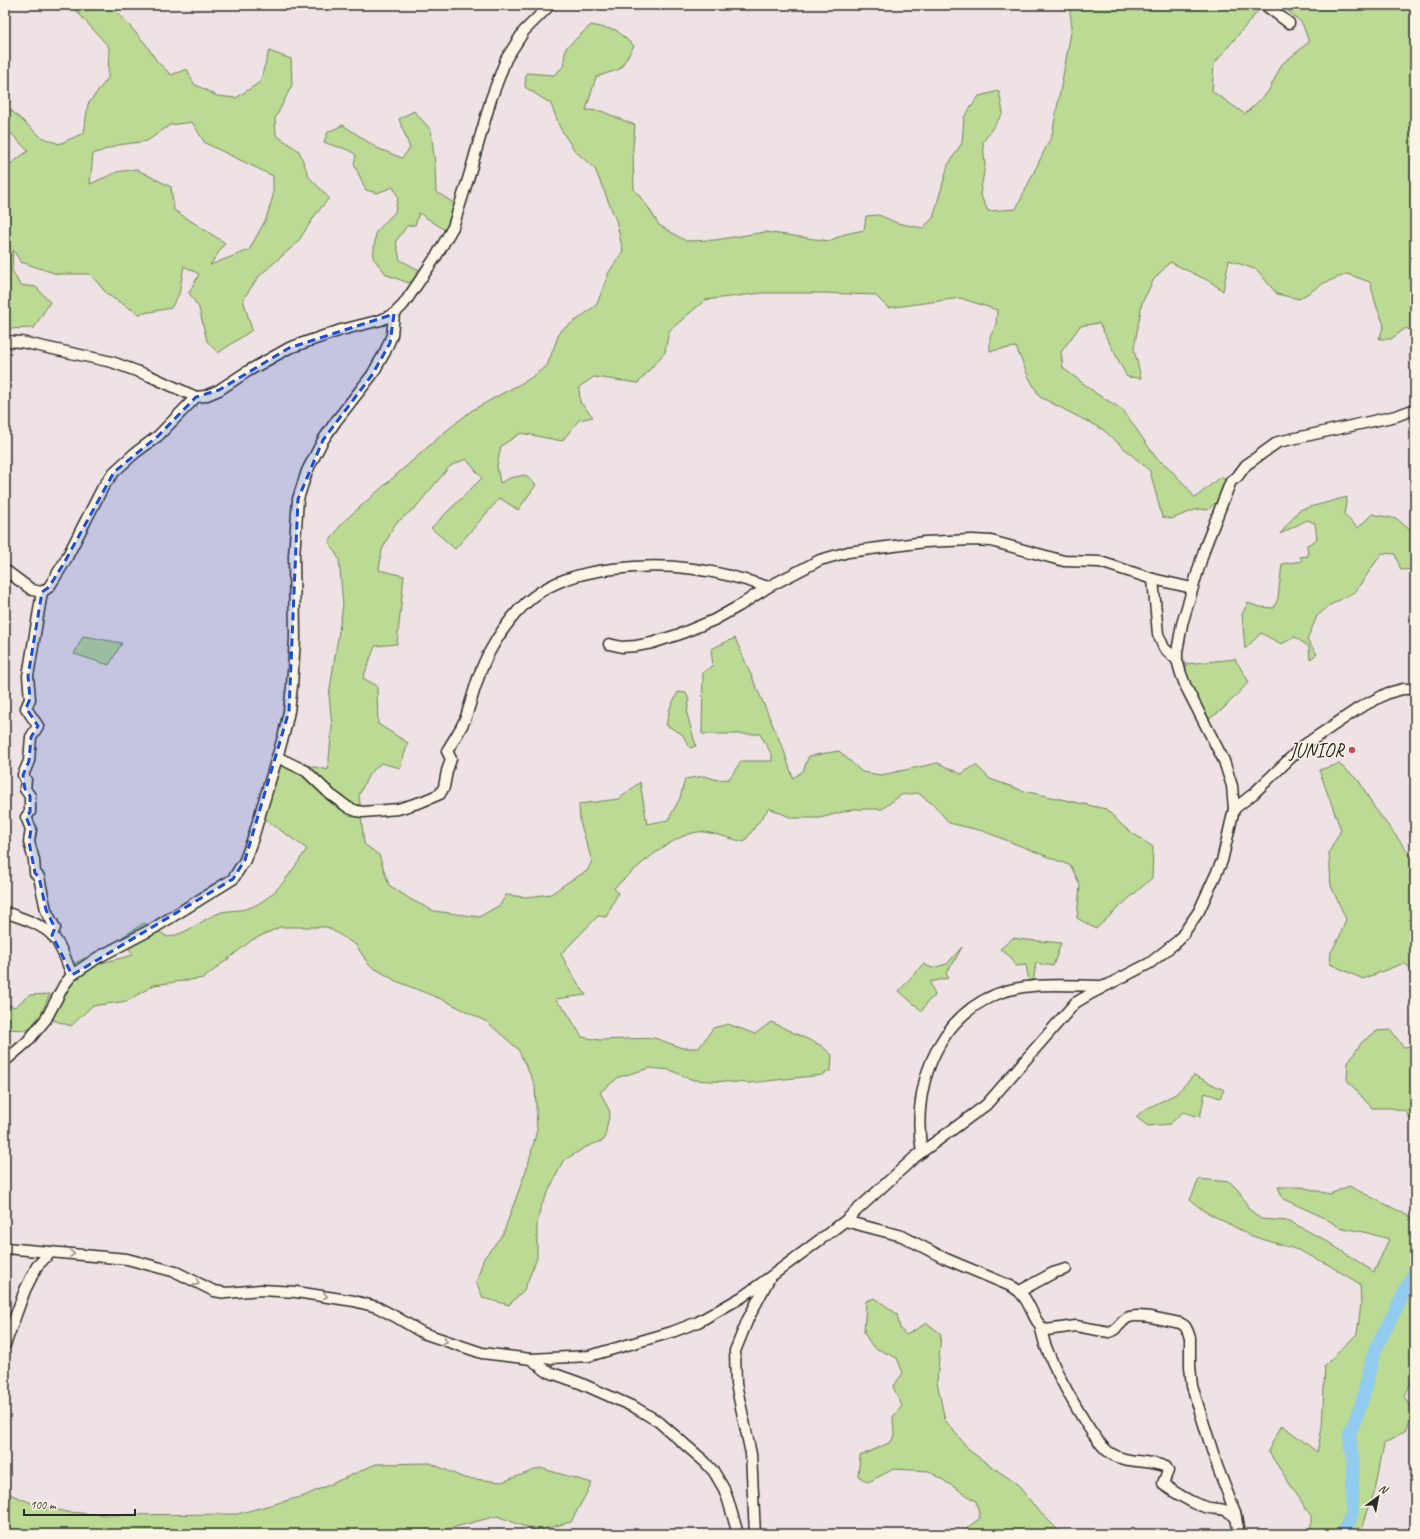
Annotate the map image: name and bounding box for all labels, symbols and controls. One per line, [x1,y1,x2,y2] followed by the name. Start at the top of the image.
[1288,738,1346,763] place label: JUNIOR
[1347,745,1357,755] marker: JUNIOR
[69,1249,75,1258] one-way arrow
[193,1278,200,1285] one-way arrow
[322,1291,328,1300] one-way arrow
[442,1336,449,1345] one-way arrow
[1358,1477,1398,1517] north arrow
[1377,1481,1392,1497] text: N
[24,1491,135,1517] scale bar
[30,1497,57,1513] text: 100 m

